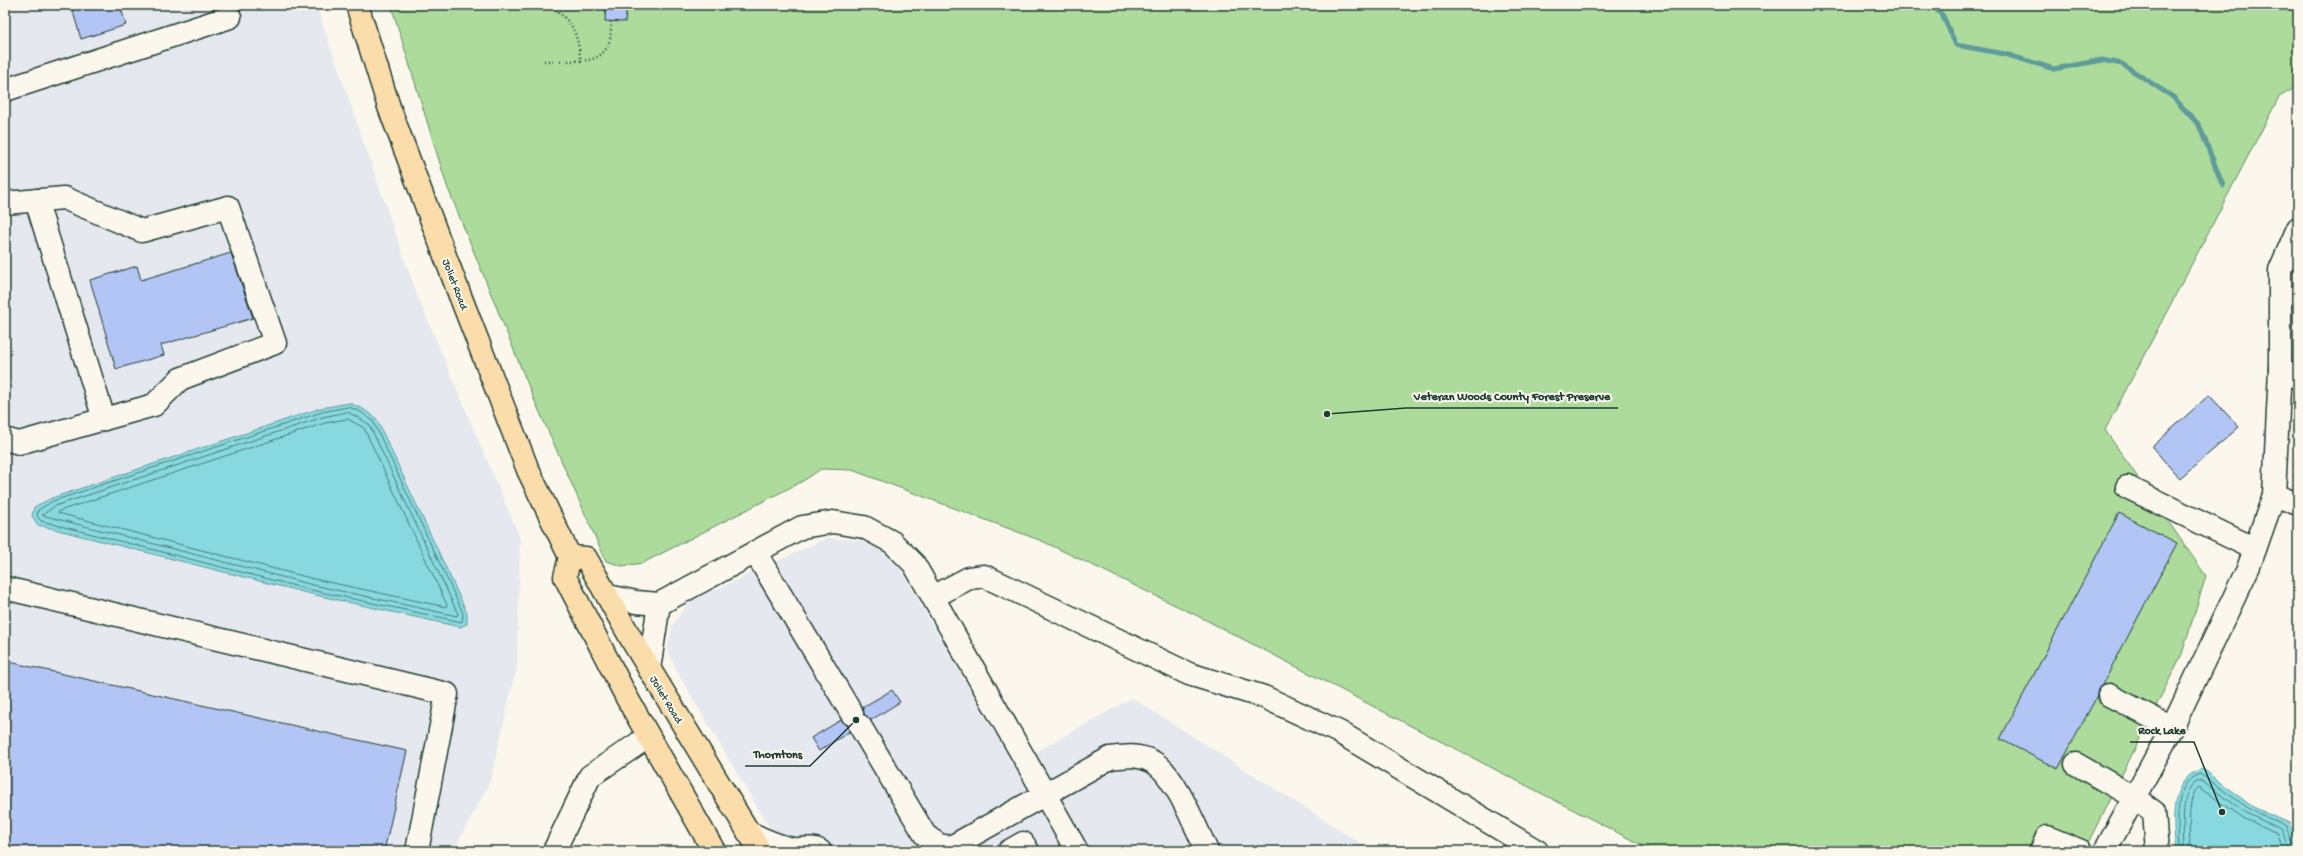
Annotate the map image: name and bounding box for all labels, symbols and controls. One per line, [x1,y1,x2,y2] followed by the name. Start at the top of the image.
[439,258,470,313] street label: Joliet Road
[1406,384,1618,408] callout: Veteran Woods County Forest Preserve
[1413,391,1611,405] text: Veteran Woods County Forest Preserve
[646,674,685,727] street label: Joliet Road
[2130,718,2194,742] callout: Rock Lake
[2137,725,2186,739] text: Rock Lake
[745,742,810,766] callout: Thorntons
[753,749,803,763] text: Thorntons

